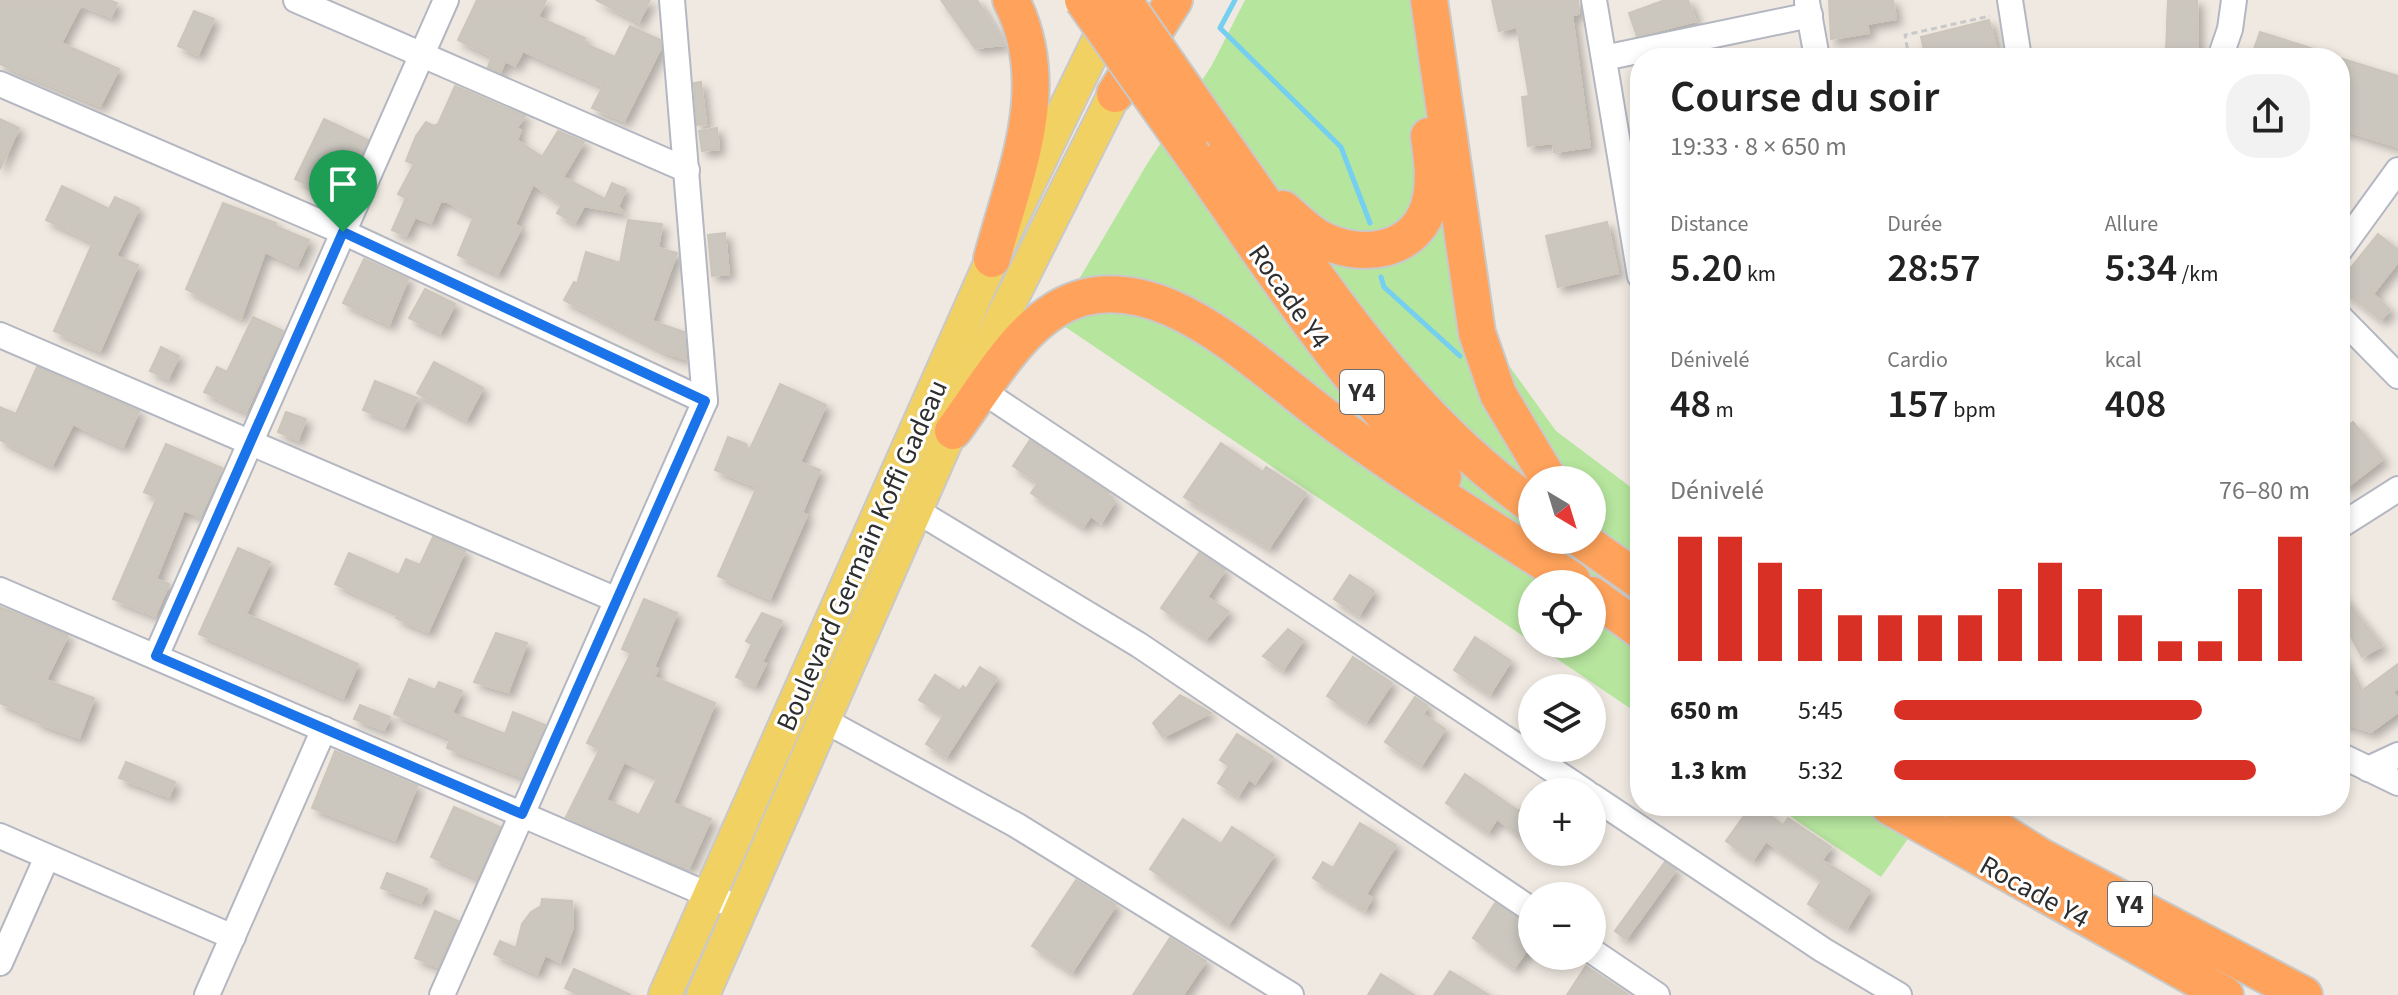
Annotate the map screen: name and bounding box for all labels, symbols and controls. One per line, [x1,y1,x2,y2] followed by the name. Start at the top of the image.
[1670,66,1939,129] text: Course du soir
[2226,74,2310,158] button: share
[1670,128,1847,165] text: 19:33 · 8 × 650 m
[309,150,377,232] pin
[321,162,365,206] icon: arrive
[1670,208,1748,240] text: Distance
[1887,208,1942,240] text: Durée
[2105,208,2158,240] text: Allure
[1238,236,1340,357] street label: Rocade Y4
[1670,240,1743,297] text: 5.20
[1887,240,1980,297] text: 28:57
[2105,240,2177,297] text: 5:34
[1743,258,1776,290] text: km
[2177,258,2218,290] text: /km
[1670,344,1750,376] text: Dénivelé
[1887,344,1948,376] text: Cardio
[2105,344,2142,376] text: kcal
[1340,370,1384,414] road number: Y4
[766,373,958,737] street label: Boulevard Germain Koffi Gadeau
[1670,376,1711,433] text: 48
[1887,376,1949,433] text: 157
[2105,376,2166,433] text: 408
[1711,394,1734,426] text: m
[1949,394,1996,426] text: bpm
[1518,466,1606,554] north arrow
[1518,466,1606,970] map controls
[1670,472,1764,509] text: Dénivelé
[2219,472,2310,509] text: 76–80 m
[1518,570,1606,658] button: locate
[1518,674,1606,762] button: layers
[1670,692,1739,729] text: 650 m
[1798,692,1843,729] text: 5:45
[1670,752,1747,789] text: 1.3 km
[1798,752,1843,789] text: 5:32
[1518,778,1606,866] button: +
[1972,845,2097,938] street label: Rocade Y4
[1518,882,1606,970] button: −
[2108,882,2152,926] road number: Y4

